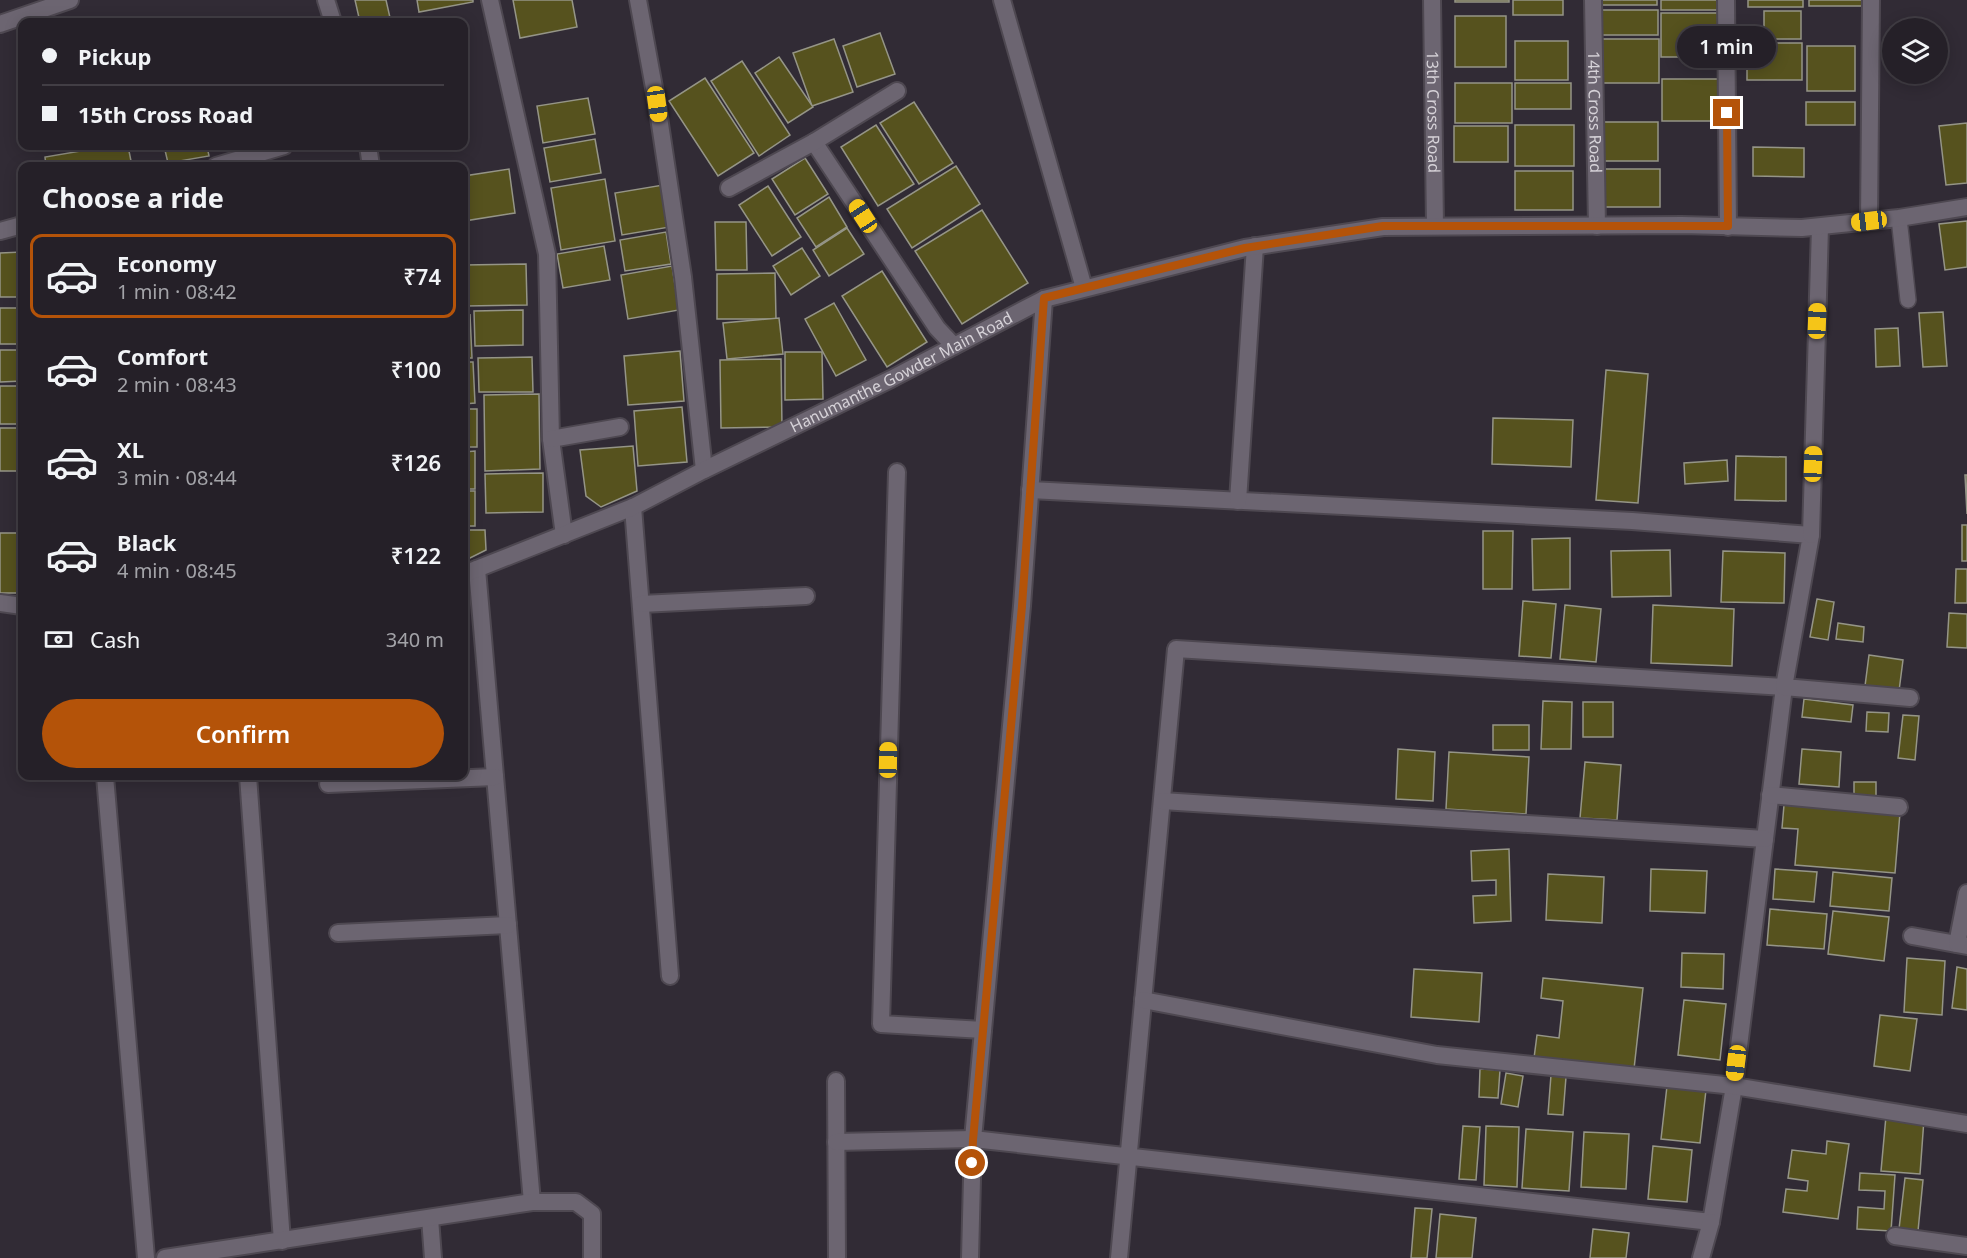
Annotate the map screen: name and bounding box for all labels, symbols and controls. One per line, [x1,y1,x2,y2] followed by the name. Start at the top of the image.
[1882,18,1948,84] map controls
[1882,18,1948,84] button: layers
[1678,26,1776,68] callout: 1 min
[1699,33,1754,60] text: 1 min
[78,41,151,71] text: Pickup
[1422,51,1445,173] street label: 13th Cross Road
[1583,51,1607,173] street label: 14th Cross Road
[646,85,668,123] car
[78,99,253,129] text: 15th Cross Road
[1713,99,1740,126] route end
[42,179,224,216] text: Choose a ride
[846,196,880,236] car
[1850,210,1888,232] car
[117,248,216,278] text: Economy
[45,249,99,303] icon: car
[403,261,441,291] text: ₹74
[117,278,237,305] text: 1 min · 08:42
[1807,303,1827,339] car
[786,306,1016,438] street label: Hanumanthe Gowder Main Road
[117,341,208,371] text: Comfort
[45,342,99,396] icon: car
[391,354,441,384] text: ₹100
[117,371,237,398] text: 2 min · 08:43
[117,434,144,464] text: XL
[45,435,99,489] icon: car
[1803,446,1823,482] car
[391,447,441,477] text: ₹126
[117,464,237,491] text: 3 min · 08:44
[117,527,176,557] text: Black
[45,528,99,582] icon: car
[391,540,441,570] text: ₹122
[117,557,237,584] text: 4 min · 08:45
[42,623,75,656] icon: cash
[90,624,140,654] text: Cash
[386,626,444,653] text: 340 m
[42,699,444,768] button: Confirm
[879,742,897,778] car
[1725,1044,1747,1082] car
[958,1149,985,1176] route start

